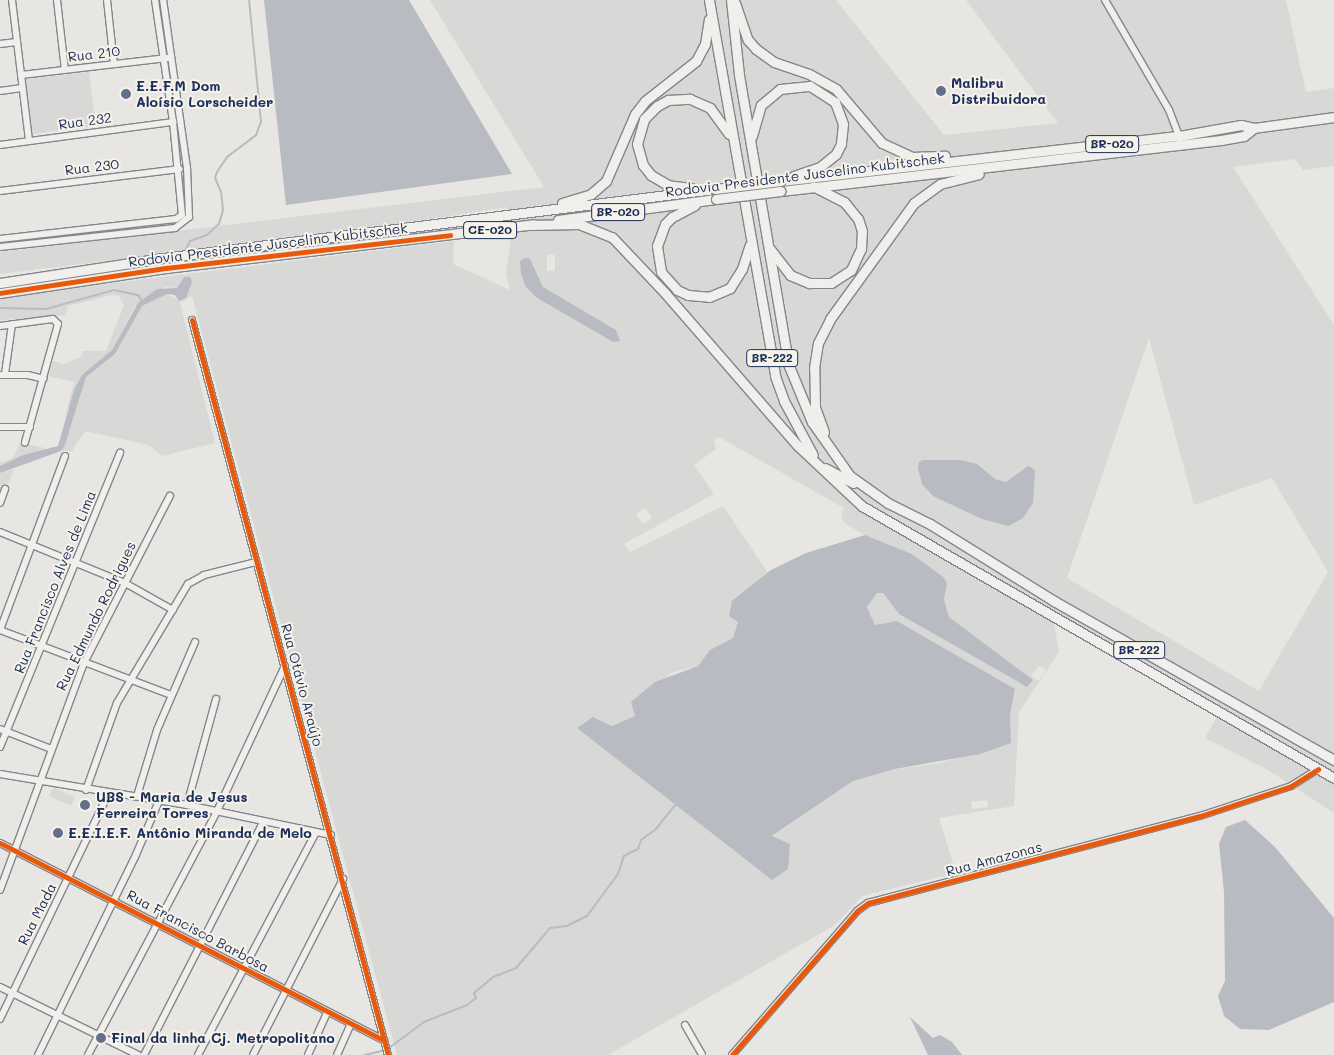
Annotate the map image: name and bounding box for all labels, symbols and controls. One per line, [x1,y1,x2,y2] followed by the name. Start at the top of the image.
[67,42,121,66] street label: Rua 210
[951,75,1046,108] place label: Malibru Distribuidora
[136,78,273,110] place label: E.E.F.M Dom Aloísio Lorscheider
[935,85,947,97] marker: Malibru Distribuidora
[120,88,132,100] marker: E.E.F.M Dom Aloísio Lorscheider
[57,109,113,133] street label: Rua 232
[1084,134,1140,154] road number: BR-020
[664,150,946,200] street label: Rodovia Presidente Juscelino Kubitschek
[64,155,120,179] street label: Rua 230
[590,202,646,222] road number: BR-020
[127,220,409,270] street label: Rodovia Presidente Juscelino Kubitschek
[462,220,518,240] road number: CE-020
[746,348,798,368] road number: BR-222
[11,488,99,676] street label: Rua Francisco Alves de Lima
[53,539,139,693] street label: Rua Edmundo Rodrigues
[278,622,326,748] street label: Rua Otávio Araújo
[1113,640,1165,660] road number: BR-222
[96,789,248,822] place label: UBS - Maria de Jesus Ferreira Torres
[78,798,92,812] marker: UBS - Maria de Jesus Ferreira Torres
[68,825,312,841] place label: E.E.I.E.F. Antônio Miranda de Melo
[52,827,64,839] marker: E.E.I.E.F. Antônio Miranda de Melo
[944,838,1044,880] street label: Rua Amazonas
[14,880,60,948] street label: Rua Mada
[124,886,272,976] street label: Rua Francisco Barbosa
[111,1030,335,1046] place label: Final da linha Cj. Metropolitano
[95,1032,107,1044] marker: Final da linha Cj. Metropolitano

